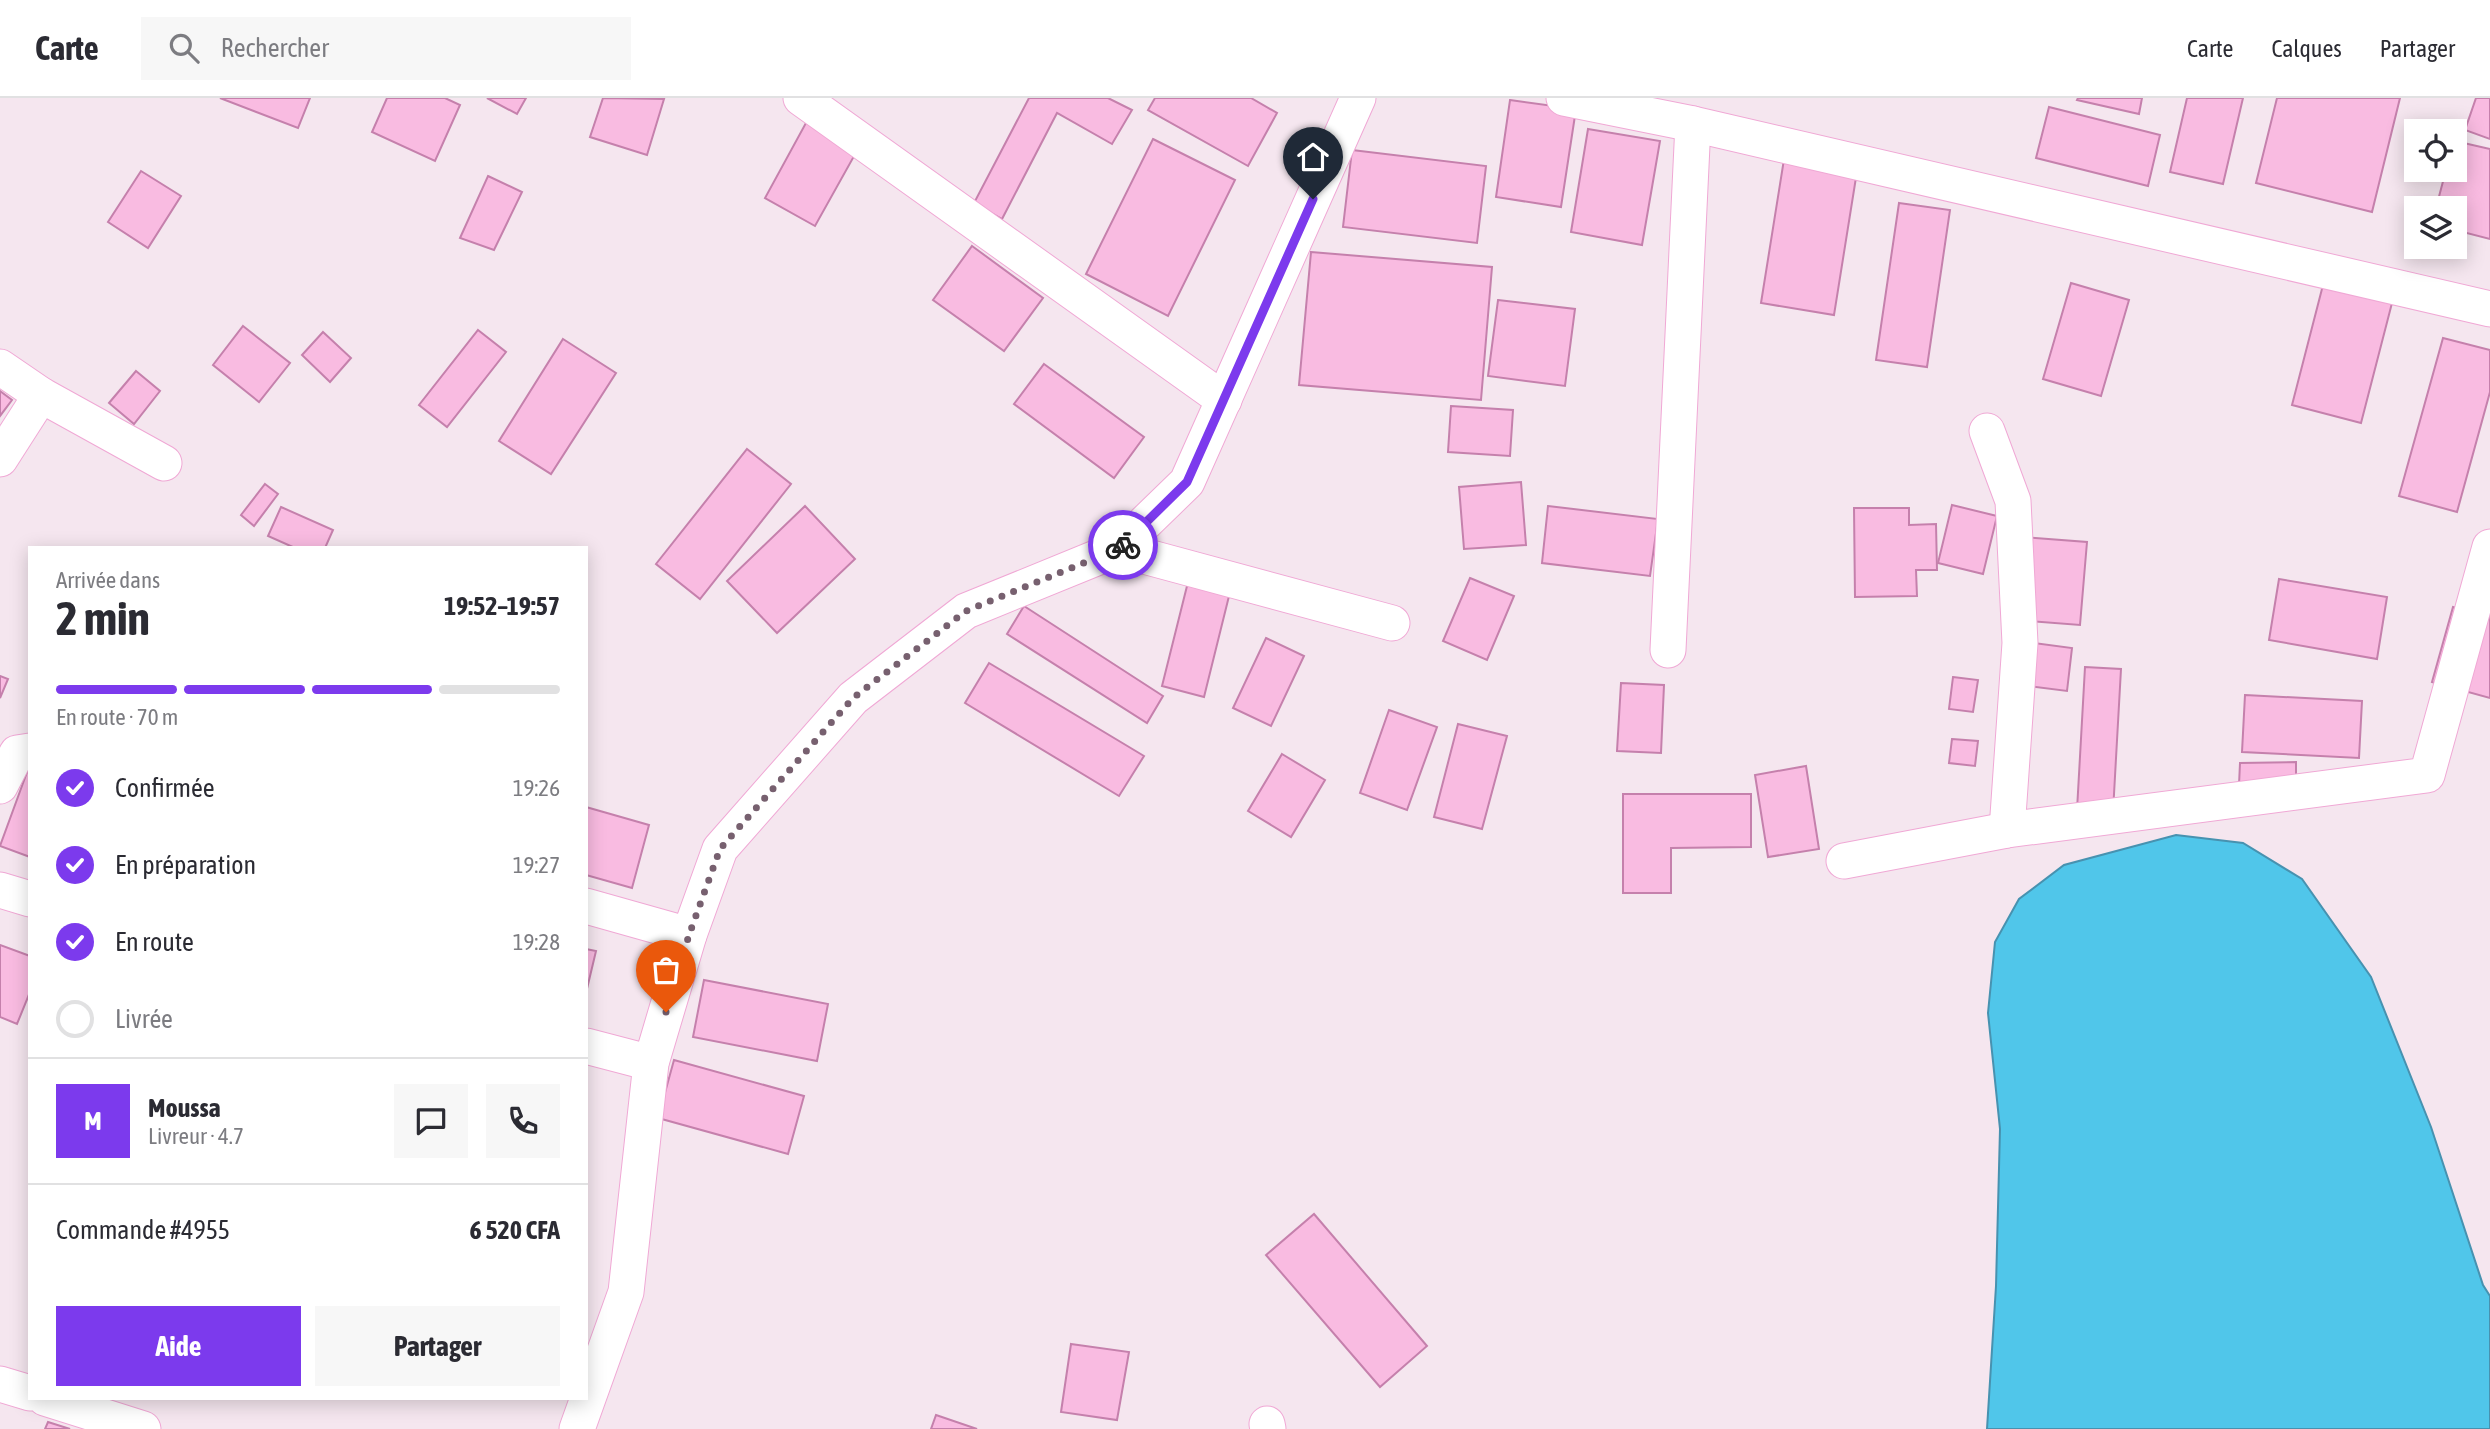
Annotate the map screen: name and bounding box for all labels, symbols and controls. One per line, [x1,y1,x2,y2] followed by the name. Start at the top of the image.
[141,17,631,80] search box
[35,29,99,67] text: Carte
[165,29,203,67] icon: search
[221,33,329,63] text: Rechercher
[2187,35,2233,62] text: Carte
[2271,35,2342,62] text: Calques
[2380,35,2455,62] text: Partager
[2404,119,2467,259] map controls
[2404,119,2467,182] button: locate
[1283,127,1343,199] pin
[1294,138,1332,176] icon: home
[2404,196,2467,259] button: layers
[1088,510,1158,580] courier
[1104,526,1142,564] icon: bike
[56,567,160,593] text: Arrivée dans
[444,591,560,621] text: 19:52–19:57
[56,592,150,645] text: 2 min
[56,704,178,730] text: En route · 70 m
[56,769,94,807] icon: check
[115,773,215,803] text: Confirmée
[513,775,560,801] text: 19:26
[56,846,94,884] icon: check
[115,850,256,880] text: En préparation
[513,852,560,878] text: 19:27
[56,923,94,961] icon: check
[115,927,194,957] text: En route
[513,929,560,955] text: 19:28
[636,940,696,1012] pin
[647,951,685,989] icon: bag
[115,1004,173,1034] text: Livrée
[394,1084,468,1158] button: chat
[486,1084,560,1158] button: phone
[148,1093,221,1123] text: Moussa
[84,1106,102,1136] text: M
[148,1123,244,1149] text: Livreur · 4.7
[56,1215,230,1245] text: Commande #4955
[470,1215,560,1245] text: 6 520 CFA
[56,1306,301,1386] button: Aide
[315,1306,560,1386] button: Partager

